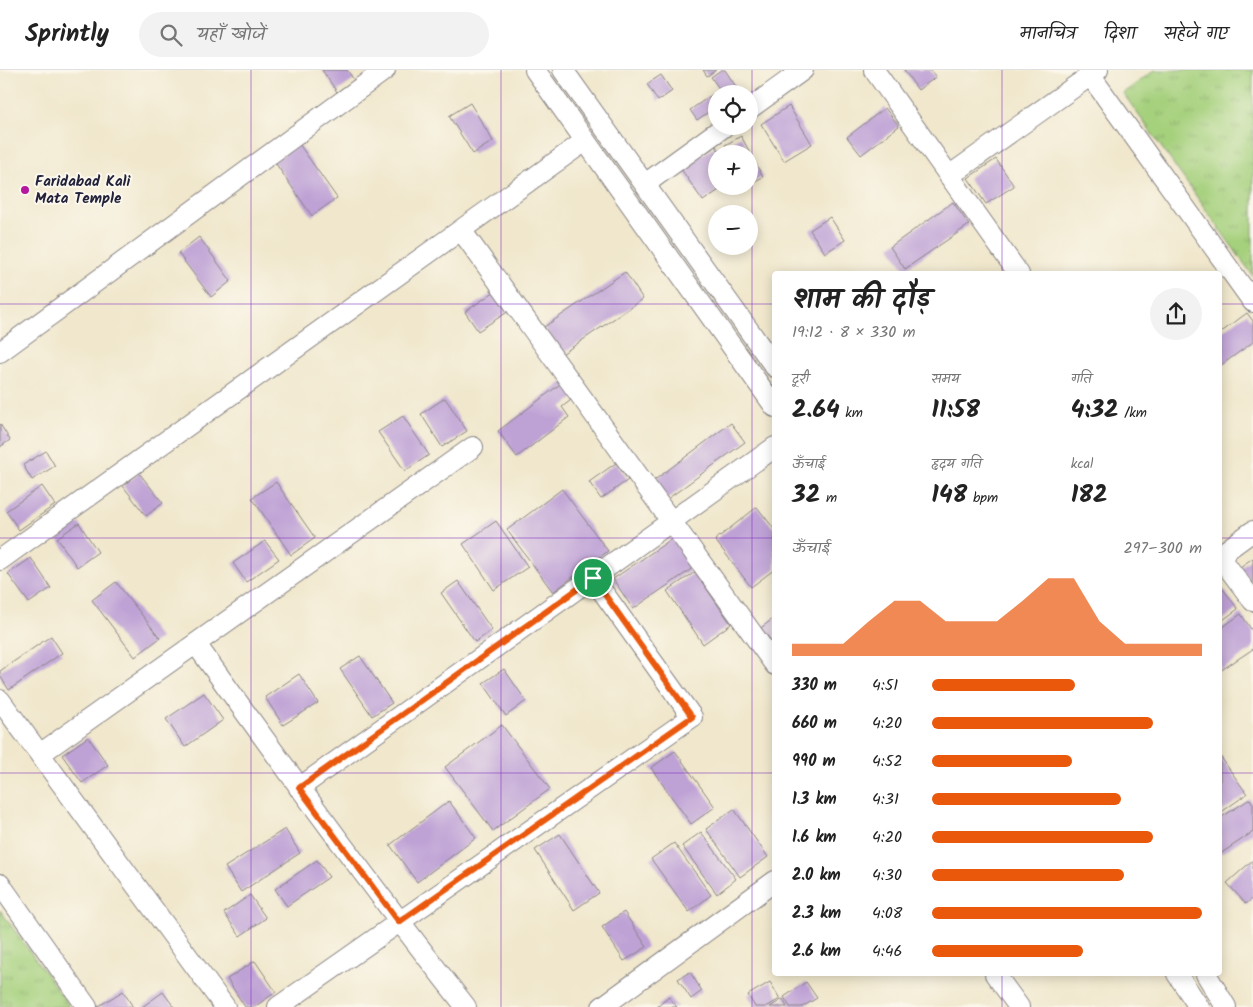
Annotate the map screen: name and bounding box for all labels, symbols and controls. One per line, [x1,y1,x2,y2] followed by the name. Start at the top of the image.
[139,12,489,57] search box
[25,15,109,54] text: Sprintly
[197,20,266,50] text: यहाँ खोजें
[1020,20,1076,49] text: मानचित्र
[1104,20,1136,49] text: दिशा
[1164,20,1228,49] text: सहेजे गए
[157,21,185,49] icon: search
[708,85,758,255] map controls
[708,85,758,135] button: locate
[708,145,758,195] button: +
[35,170,132,211] place label: Faridabad Kali Mata Temple
[19,184,31,196] marker: Faridabad Kali Mata Temple
[708,205,758,255] button: −
[792,278,930,323] text: शाम की दौड़
[1150,288,1202,340] button: share
[792,320,915,345] text: 19:12 · 8 × 330 m
[792,368,809,390] text: दूरी
[931,368,959,390] text: समय
[1071,368,1092,390] text: गति
[792,390,840,430] text: 2.64
[931,390,980,430] text: 11:58
[1071,390,1119,430] text: 4:32
[840,402,863,424] text: km
[1119,402,1147,424] text: /km
[792,453,825,475] text: ऊँचाई
[931,453,981,475] text: हृदय गति
[1071,453,1093,475] text: kcal
[792,475,820,515] text: 32
[931,475,967,515] text: 148
[1071,475,1108,515] text: 182
[820,487,837,509] text: m
[967,487,998,509] text: bpm
[792,536,830,561] text: ऊँचाई
[1123,536,1202,561] text: 297–300 m
[572,557,614,599] pin
[579,564,607,592] icon: arrive
[792,673,837,698] text: 330 m
[872,673,898,698] text: 4:51
[792,711,837,736] text: 660 m
[872,711,902,736] text: 4:20
[792,749,836,774] text: 990 m
[872,749,903,774] text: 4:52
[792,787,837,812] text: 1.3 km
[872,787,899,812] text: 4:31
[792,825,836,850] text: 1.6 km
[872,825,902,850] text: 4:20
[792,863,840,888] text: 2.0 km
[872,863,902,888] text: 4:30
[792,901,841,926] text: 2.3 km
[872,901,902,926] text: 4:08
[792,939,841,964] text: 2.6 km
[872,939,902,964] text: 4:46

